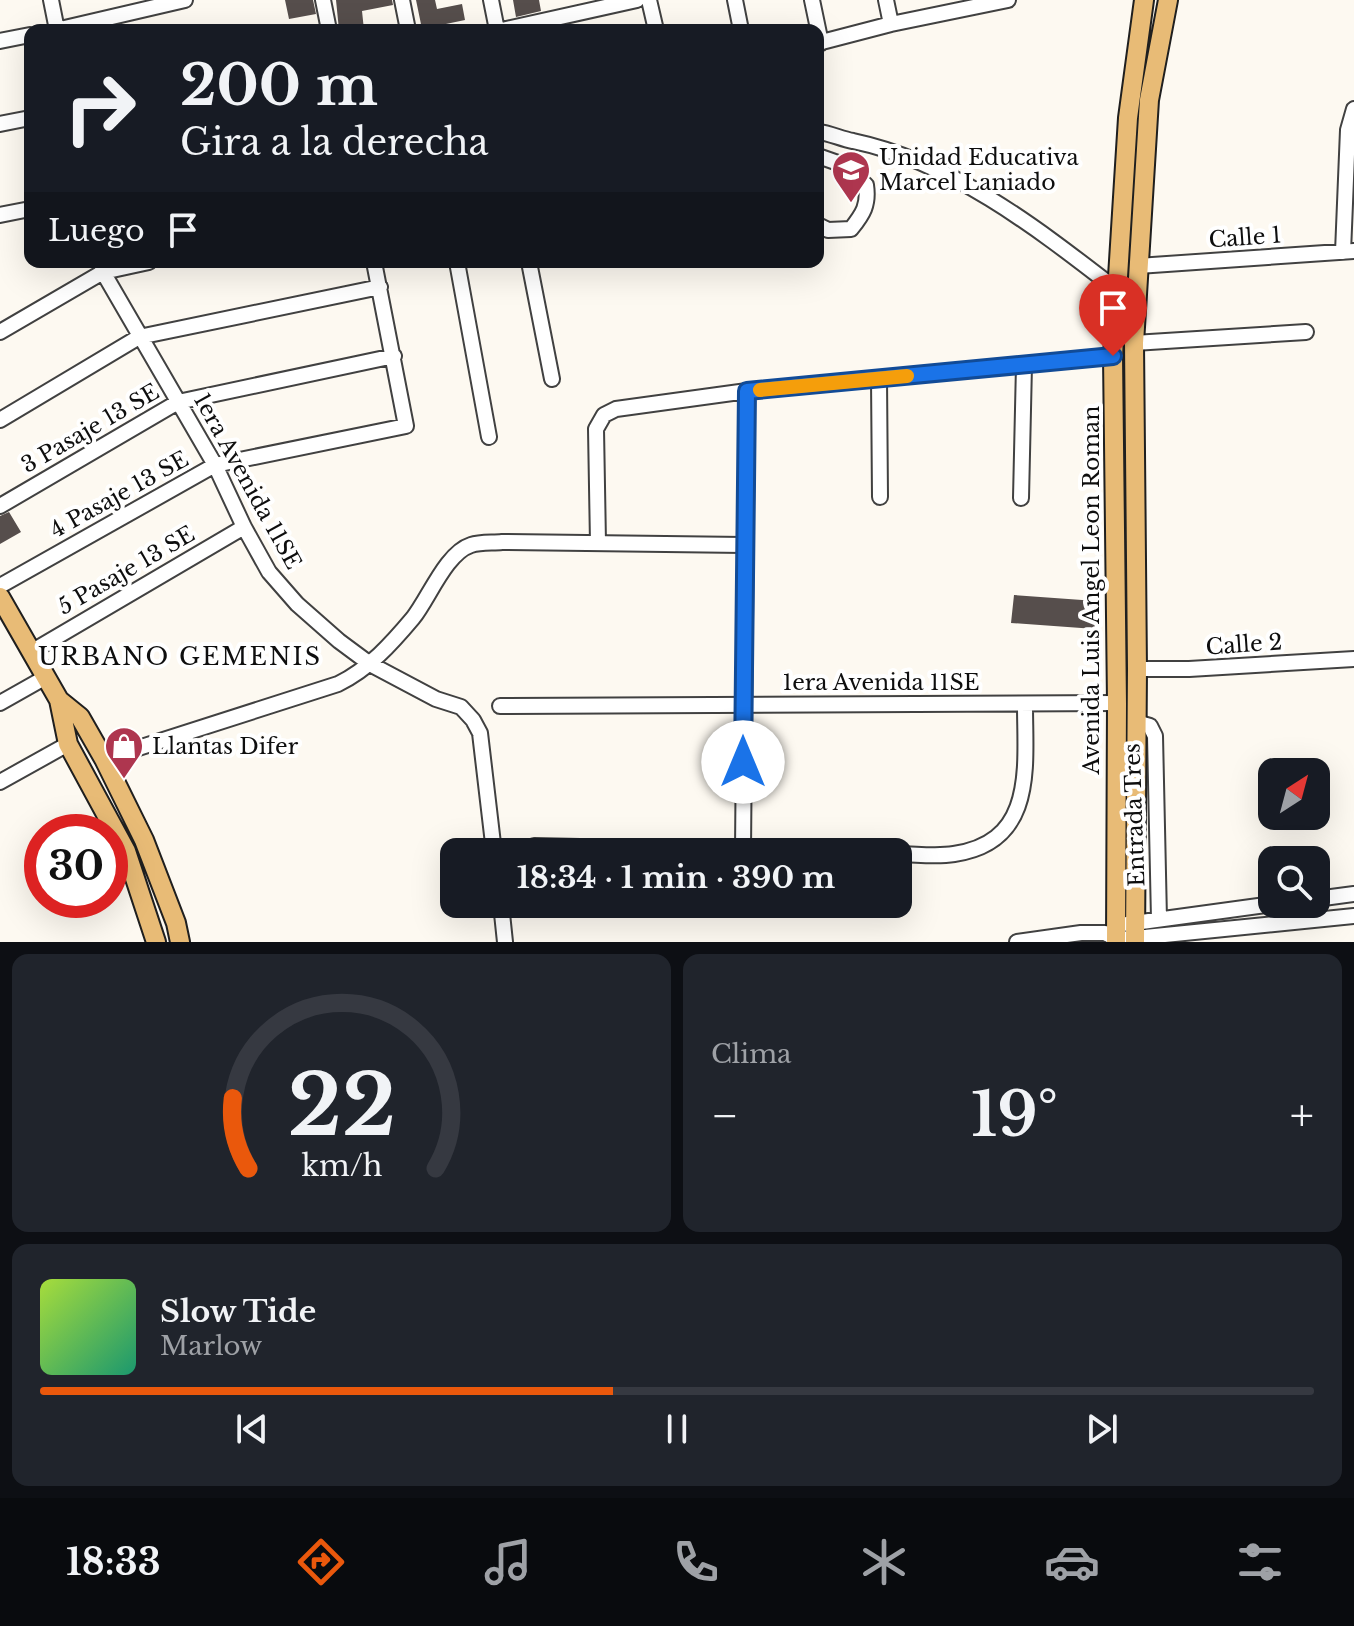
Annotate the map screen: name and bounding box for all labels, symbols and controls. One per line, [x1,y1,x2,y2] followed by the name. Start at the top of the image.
[180,51,378,120] text: 200 m
[48,56,152,160] icon: right
[180,120,488,165] text: Gira a la derecha
[879,144,1080,196] place label: Unidad Educativa Marcel Laniado
[830,149,872,204] school or university icon: Unidad Educativa Marcel Laniado
[161,208,205,252] icon: arrive
[48,212,145,249] text: Luego
[1208,221,1282,254] street label: Calle 1
[1079,274,1147,356] pin
[1091,286,1135,330] icon: arrive
[17,378,164,479] street label: 3 Pasaje 13 SE
[188,388,307,574] street label: 1era Avenida 11SE
[1078,406,1105,775] street label: Avenida Luis Angel Leon Roman
[45,445,193,544] street label: 4 Pasaje 13 SE
[53,520,199,620] street label: 5 Pasaje 13 SE
[1205,628,1283,661] street label: Calle 2
[38,642,322,671] district label: URBANO GEMENIS
[782,669,980,696] street label: 1era Avenida 11SE
[701,720,785,804] position arrow
[103,725,145,780] shop icon: Llantas Difer
[152,733,299,760] place label: Llantas Difer
[1119,743,1150,887] street label: Entrada Tres
[1258,758,1330,830] north arrow
[1258,758,1330,918] map controls
[24,814,128,918] speed limit sign: 30
[1258,846,1330,918] button: search
[517,859,835,896] text: 18:34 · 1 min · 390 m
[711,1038,791,1070] text: Clima
[287,1054,396,1157] text: 22
[971,1078,1058,1152] text: 19°
[711,1088,739,1143] text: −
[1290,1088,1314,1143] text: +
[301,1148,382,1184] text: km/h
[160,1293,316,1330] text: Slow Tide
[160,1330,262,1362] text: Marlow
[230,1407,274,1451] icon: previous
[655,1407,699,1451] icon: pause
[1080,1407,1124,1451] icon: next
[293,1534,349,1590] icon: directions
[480,1534,536,1590] icon: music
[668,1534,724,1590] icon: phone
[856,1534,912,1590] icon: climate
[1044,1534,1100,1590] icon: car
[1232,1534,1288,1590] icon: filters
[66,1540,161,1585] text: 18:33

